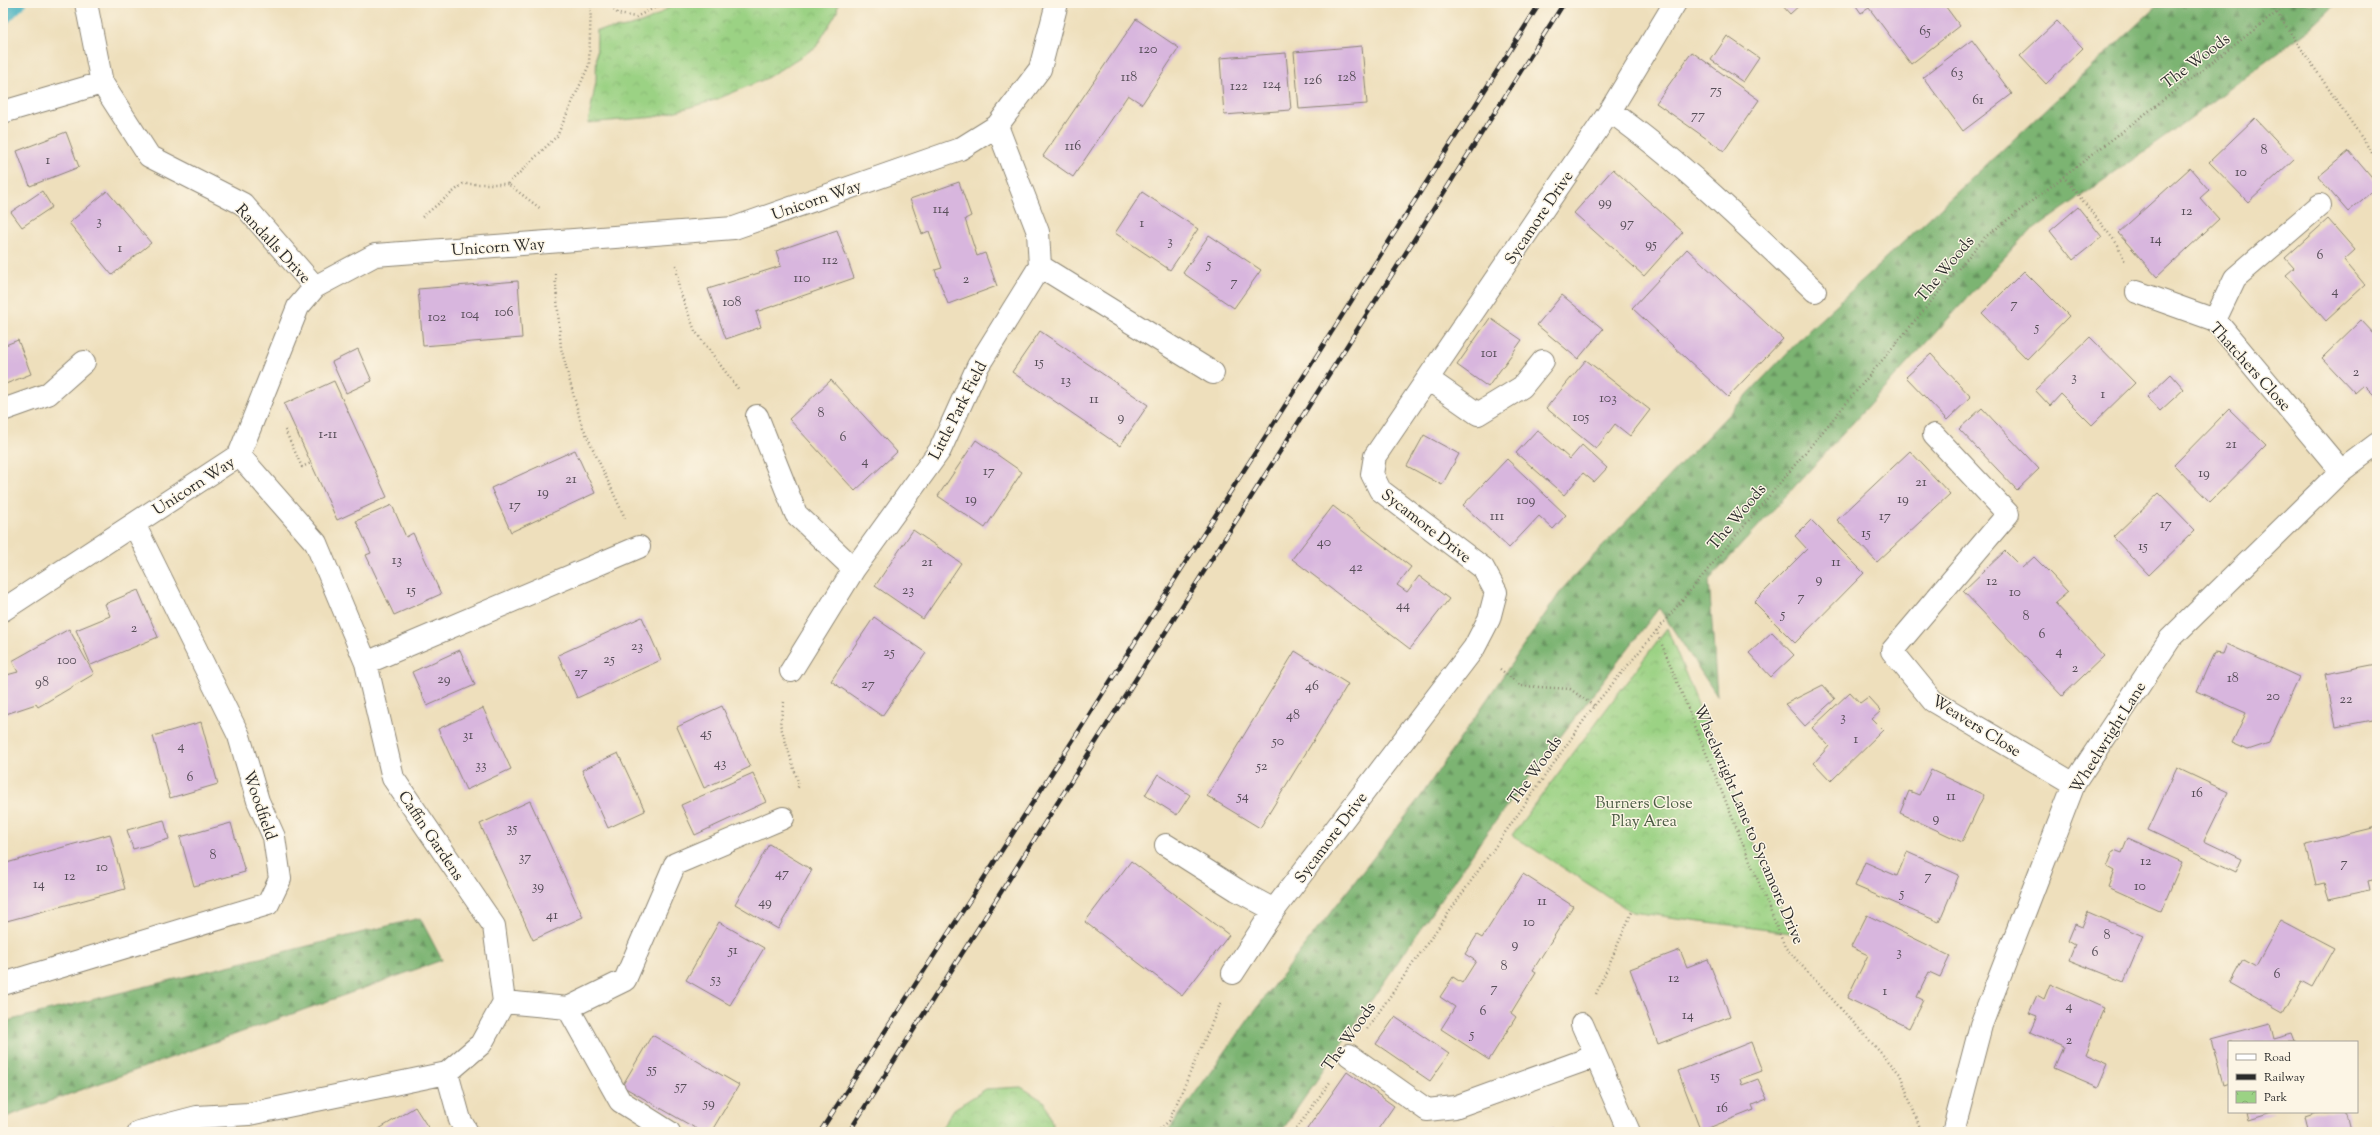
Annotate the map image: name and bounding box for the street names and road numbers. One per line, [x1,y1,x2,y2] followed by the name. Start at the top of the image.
[2157,29,2236,95] street label: The Woods
[1500,167,1580,270] street label: Sycamore Drive
[769,175,865,228] street label: Unicorn Way
[229,200,315,290] street label: Randalls Drive
[1911,231,1981,308] street label: The Woods
[451,234,546,263] street label: Unicorn Way
[2203,318,2295,417] street label: Thatchers Close
[924,358,994,464] street label: Little Park Field
[149,452,240,522] street label: Unicorn Way
[1703,479,1773,556] street label: The Woods
[1375,484,1475,570] street label: Sycamore Drive
[2065,678,2153,799] street label: Wheelwright Lane
[1927,690,2025,764] street label: Weavers Close
[1687,702,1809,948] street label: Wheelwright Lane to Sycamore Drive
[1504,732,1569,811] street label: The Woods
[236,768,281,844] street label: Woodfield
[391,787,469,886] street label: Caffin Gardens
[1290,788,1374,889] street label: Sycamore Drive
[1318,998,1383,1077] street label: The Woods

